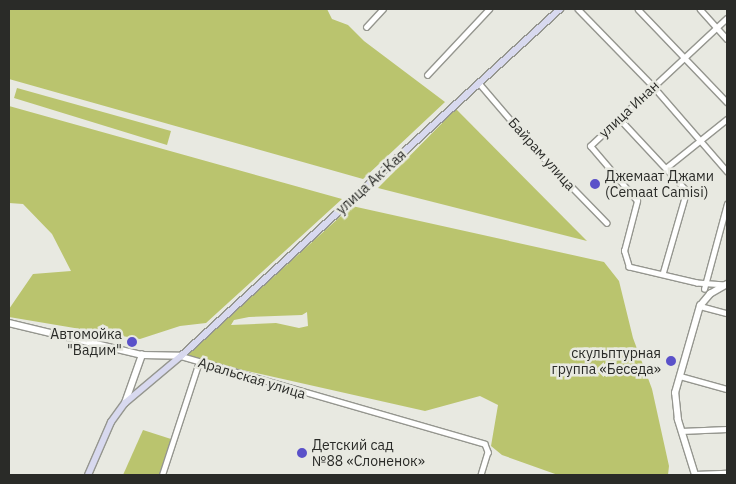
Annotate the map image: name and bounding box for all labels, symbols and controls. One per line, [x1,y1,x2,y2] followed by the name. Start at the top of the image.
[596,77,662,141] street label: улица Инан
[505,114,579,194] street label: Байрам улица
[333,146,409,218] street label: улица Ак-Кая
[605,168,714,200] place label: Джемаат Джами (Cemaat Camisi)
[589,178,601,190] marker: Джемаат Джами (Cemaat Camisi)
[50,326,122,358] place label: Автомойка "Вадим"
[126,336,138,348] marker: Автомойка "Вадим"
[552,345,661,378] place label: скульптурная группа «Беседа»
[196,354,308,402] street label: Аральская улица
[665,355,677,367] marker: скульптурная группа «Беседа»
[312,437,425,470] place label: Детский сад №88 «Слоненок»
[296,447,308,459] marker: Детский сад №88 «Слоненок»

